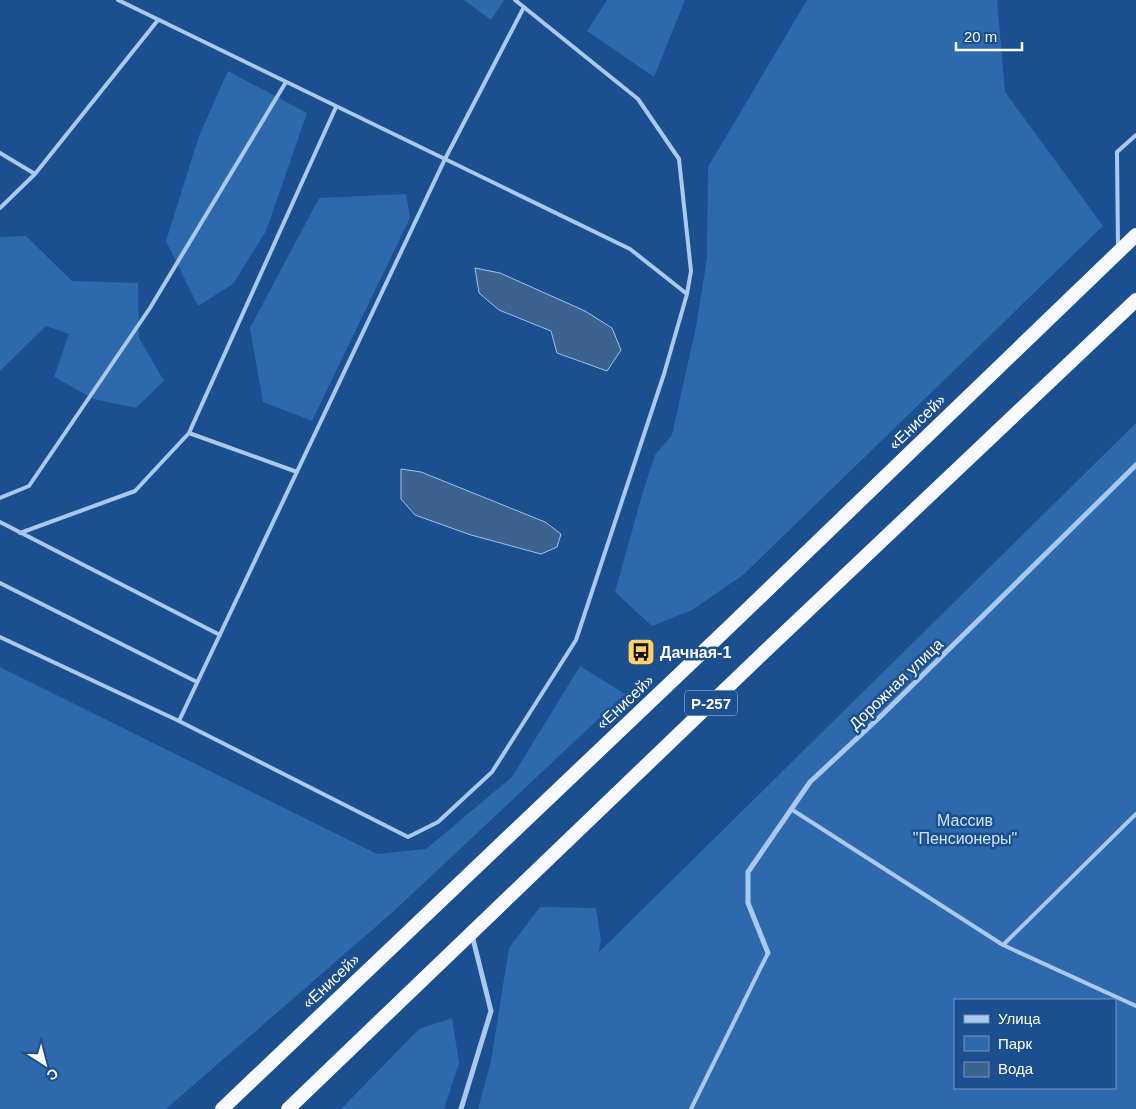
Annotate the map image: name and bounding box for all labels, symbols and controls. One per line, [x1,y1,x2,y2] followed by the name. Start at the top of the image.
[956,20,1022,52] scale bar
[964,28,997,45] text: 20 m
[885,391,949,453] street label: «Енисей»
[846,635,946,733] street label: Дорожная улица
[626,637,656,667] bus stop icon: Дачная-1
[660,644,731,661] place label: Дачная-1
[593,671,657,733] street label: «Енисей»
[685,690,737,716] road number: Р-257
[913,812,1017,847] park label: Массив "Пенсионеры"
[299,950,363,1012] street label: «Енисей»
[954,999,1116,1089] legend
[998,1010,1041,1027] text: Улица
[998,1035,1032,1052] text: Парк
[20,1039,70,1089] north arrow
[998,1060,1034,1077] text: Вода
[44,1065,61,1084] text: С

